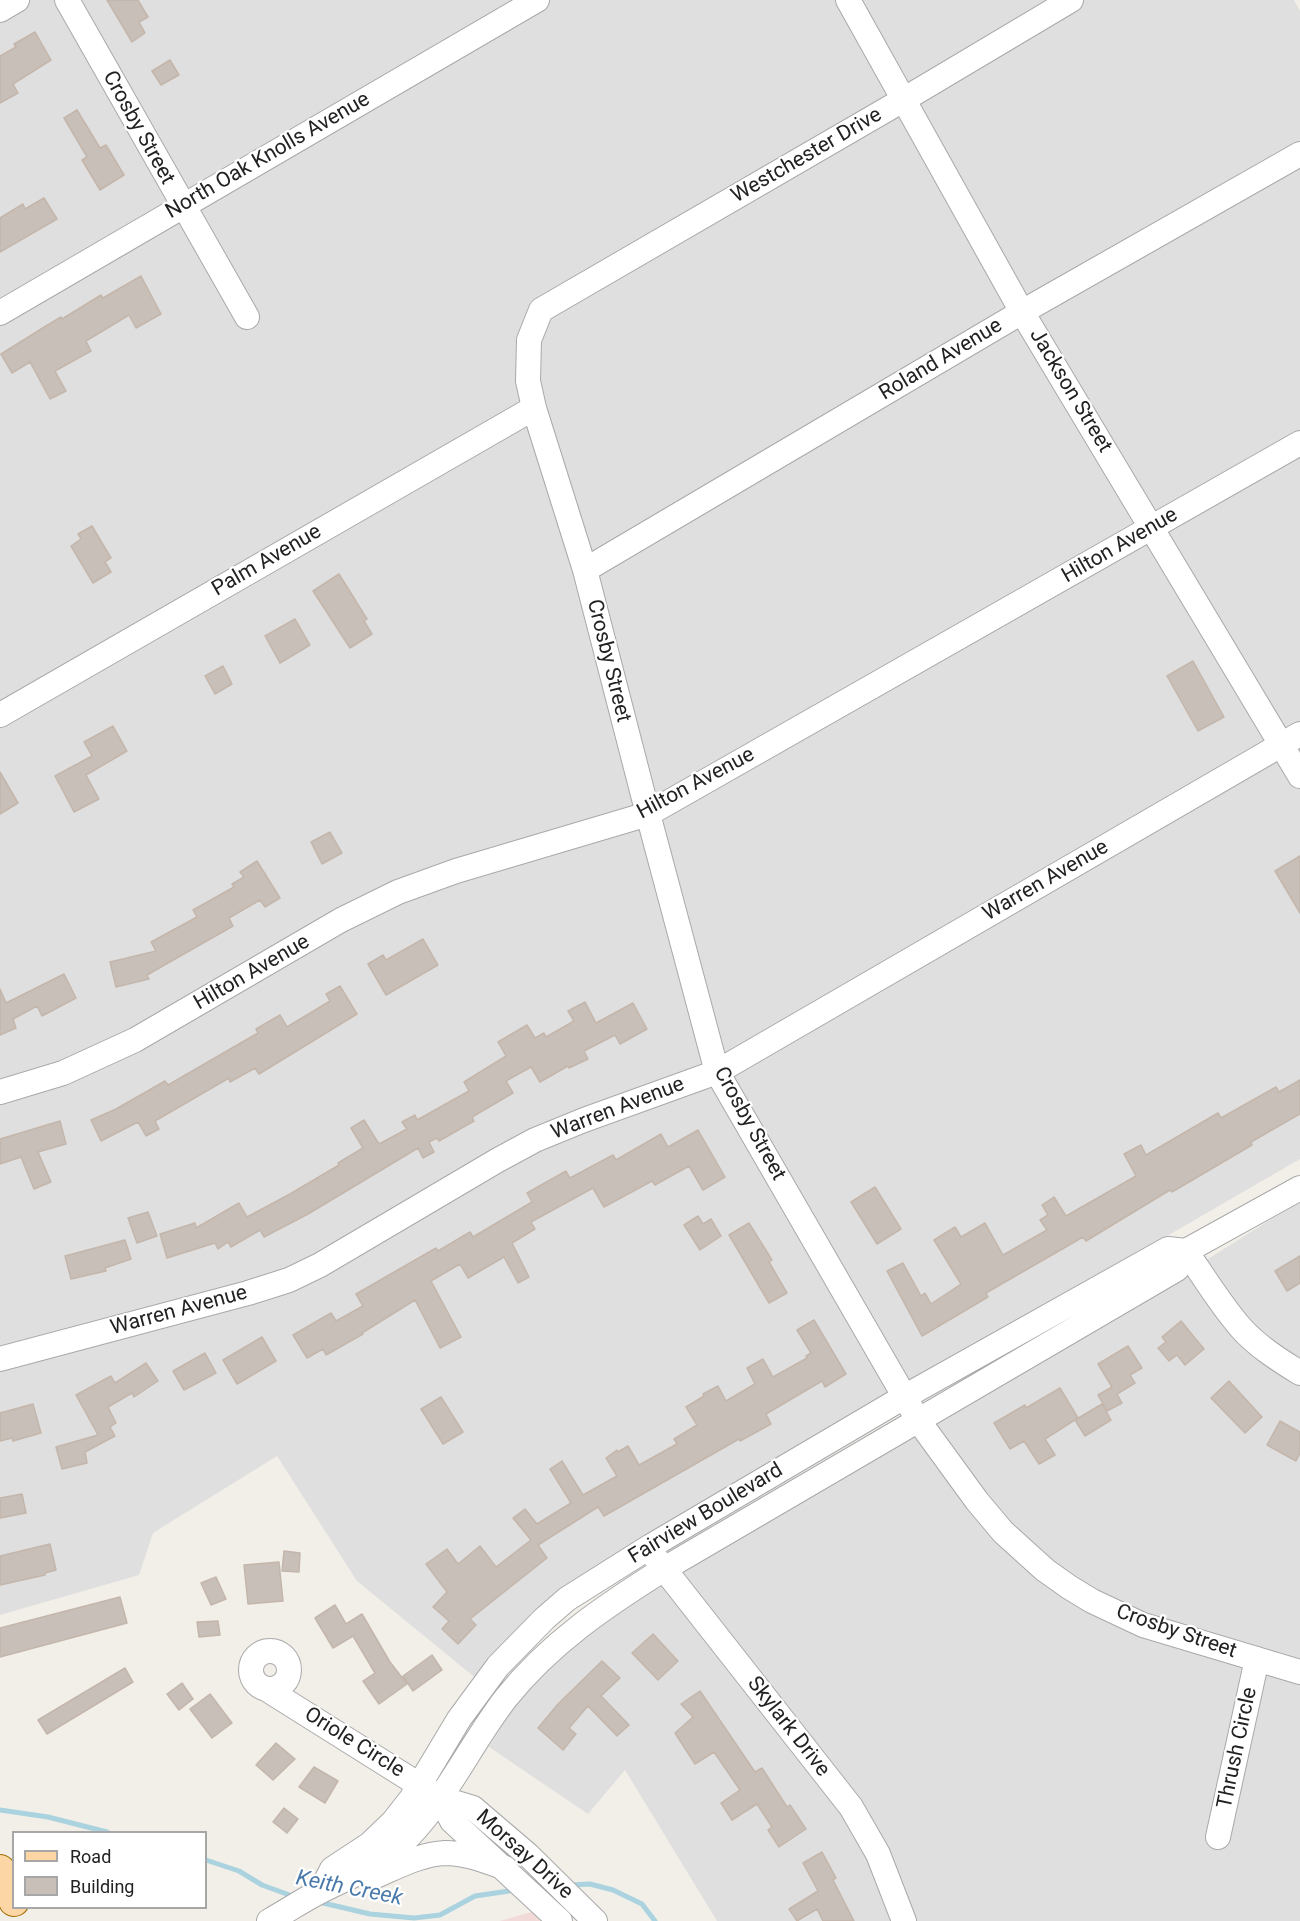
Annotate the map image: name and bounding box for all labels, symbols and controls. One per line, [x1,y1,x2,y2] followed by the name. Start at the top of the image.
[97,67,179,189] street label: Crosby Street
[162,87,374,225] street label: North Oak Knolls Avenue
[727,103,887,209] street label: Westchester Drive
[875,313,1007,407] street label: Roland Avenue
[1023,325,1117,457] street label: Jackson Street
[1058,503,1182,589] street label: Hilton Avenue
[208,520,326,602] street label: Palm Avenue
[581,597,635,725] street label: Crosby Street
[633,743,759,825] street label: Hilton Avenue
[979,835,1113,927] street label: Warren Avenue
[190,930,314,1016] street label: Hilton Avenue
[708,1063,790,1185] street label: Crosby Street
[548,1072,688,1146] street label: Warren Avenue
[108,1281,250,1341] street label: Warren Avenue
[624,1458,788,1570] street label: Fairview Boulevard
[1113,1600,1239,1664] street label: Crosby Street
[741,1672,835,1782] street label: Skylark Drive
[1213,1685,1263,1811] street label: Thrush Circle
[299,1702,409,1784] street label: Oriole Circle
[470,1805,578,1905] street label: Morsay Drive
[12,1831,207,1909] legend
[70,1846,111,1867] text: Road
[293,1866,405,1912] water label: Keith Creek
[70,1876,134,1897] text: Building

